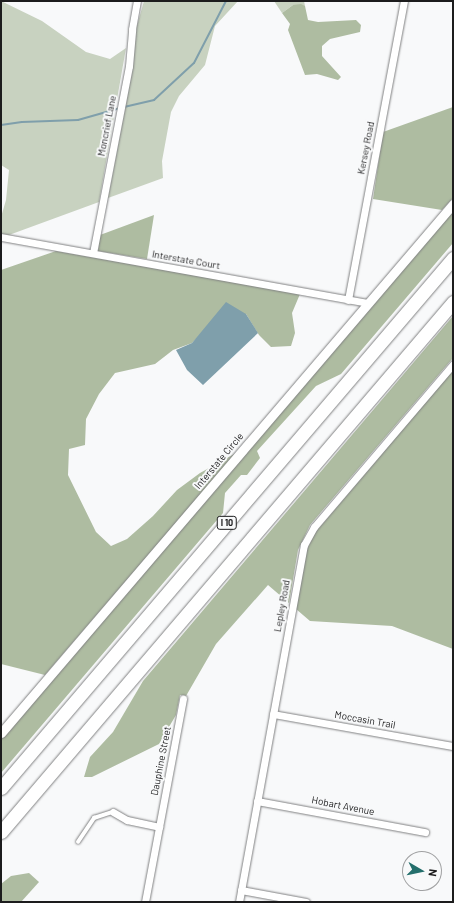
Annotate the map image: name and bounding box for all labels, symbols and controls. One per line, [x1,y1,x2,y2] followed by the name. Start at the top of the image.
[95,95,119,157] street label: Moncrief Lane
[355,121,377,175] street label: Kersey Road
[151,248,221,272] street label: Interstate Court
[192,430,246,492] street label: Interstate Circle
[216,516,238,530] road number: I 10
[272,579,292,633] street label: Lepley Road
[334,709,396,731] street label: Moccasin Trail
[148,726,174,796] street label: Dauphine Street
[311,794,375,818] street label: Hobart Avenue
[402,851,442,891] north arrow
[426,868,440,877] text: N

